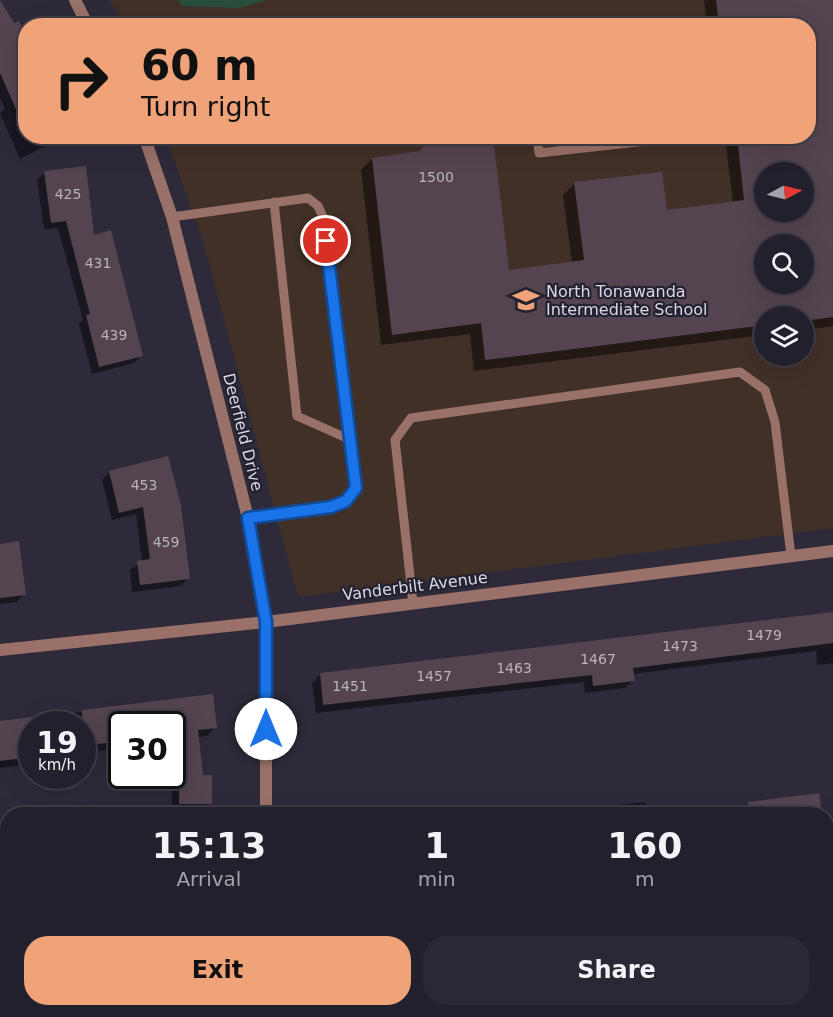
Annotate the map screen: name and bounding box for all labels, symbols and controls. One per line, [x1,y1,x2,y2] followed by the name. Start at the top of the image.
[141,41,258,90] text: 60 m
[42,42,120,120] icon: right
[141,91,270,122] text: Turn right
[754,162,814,222] north arrow
[754,162,814,366] map controls
[418,169,454,185] house number: 1500
[55,186,81,202] house number: 425
[300,215,351,266] pin
[309,224,342,257] icon: arrive
[754,234,814,294] button: search
[85,255,111,271] house number: 431
[546,282,707,319] place label: North Tonawanda Intermediate School
[511,285,541,315] school or university icon: North Tonawanda Intermediate School
[754,306,814,366] button: layers
[101,327,127,343] house number: 439
[219,371,267,493] street label: Deerfield Drive
[131,477,157,493] house number: 453
[153,534,179,550] house number: 459
[341,568,489,604] street label: Vanderbilt Avenue
[746,627,782,643] house number: 1479
[662,638,698,654] house number: 1473
[580,651,616,667] house number: 1467
[496,660,532,676] house number: 1463
[416,668,452,684] house number: 1457
[332,678,368,694] house number: 1451
[234,697,298,761] position arrow
[108,711,186,789] speed limit sign: 30
[36,725,78,760] text: 19
[38,756,76,774] text: km/h
[152,825,266,866] text: 15:13
[424,825,449,866] text: 1
[607,825,682,866] text: 160
[176,867,241,891] text: Arrival
[418,867,456,891] text: min
[635,867,655,891] text: m
[24,936,411,1005] button: Exit
[423,936,810,1005] button: Share

